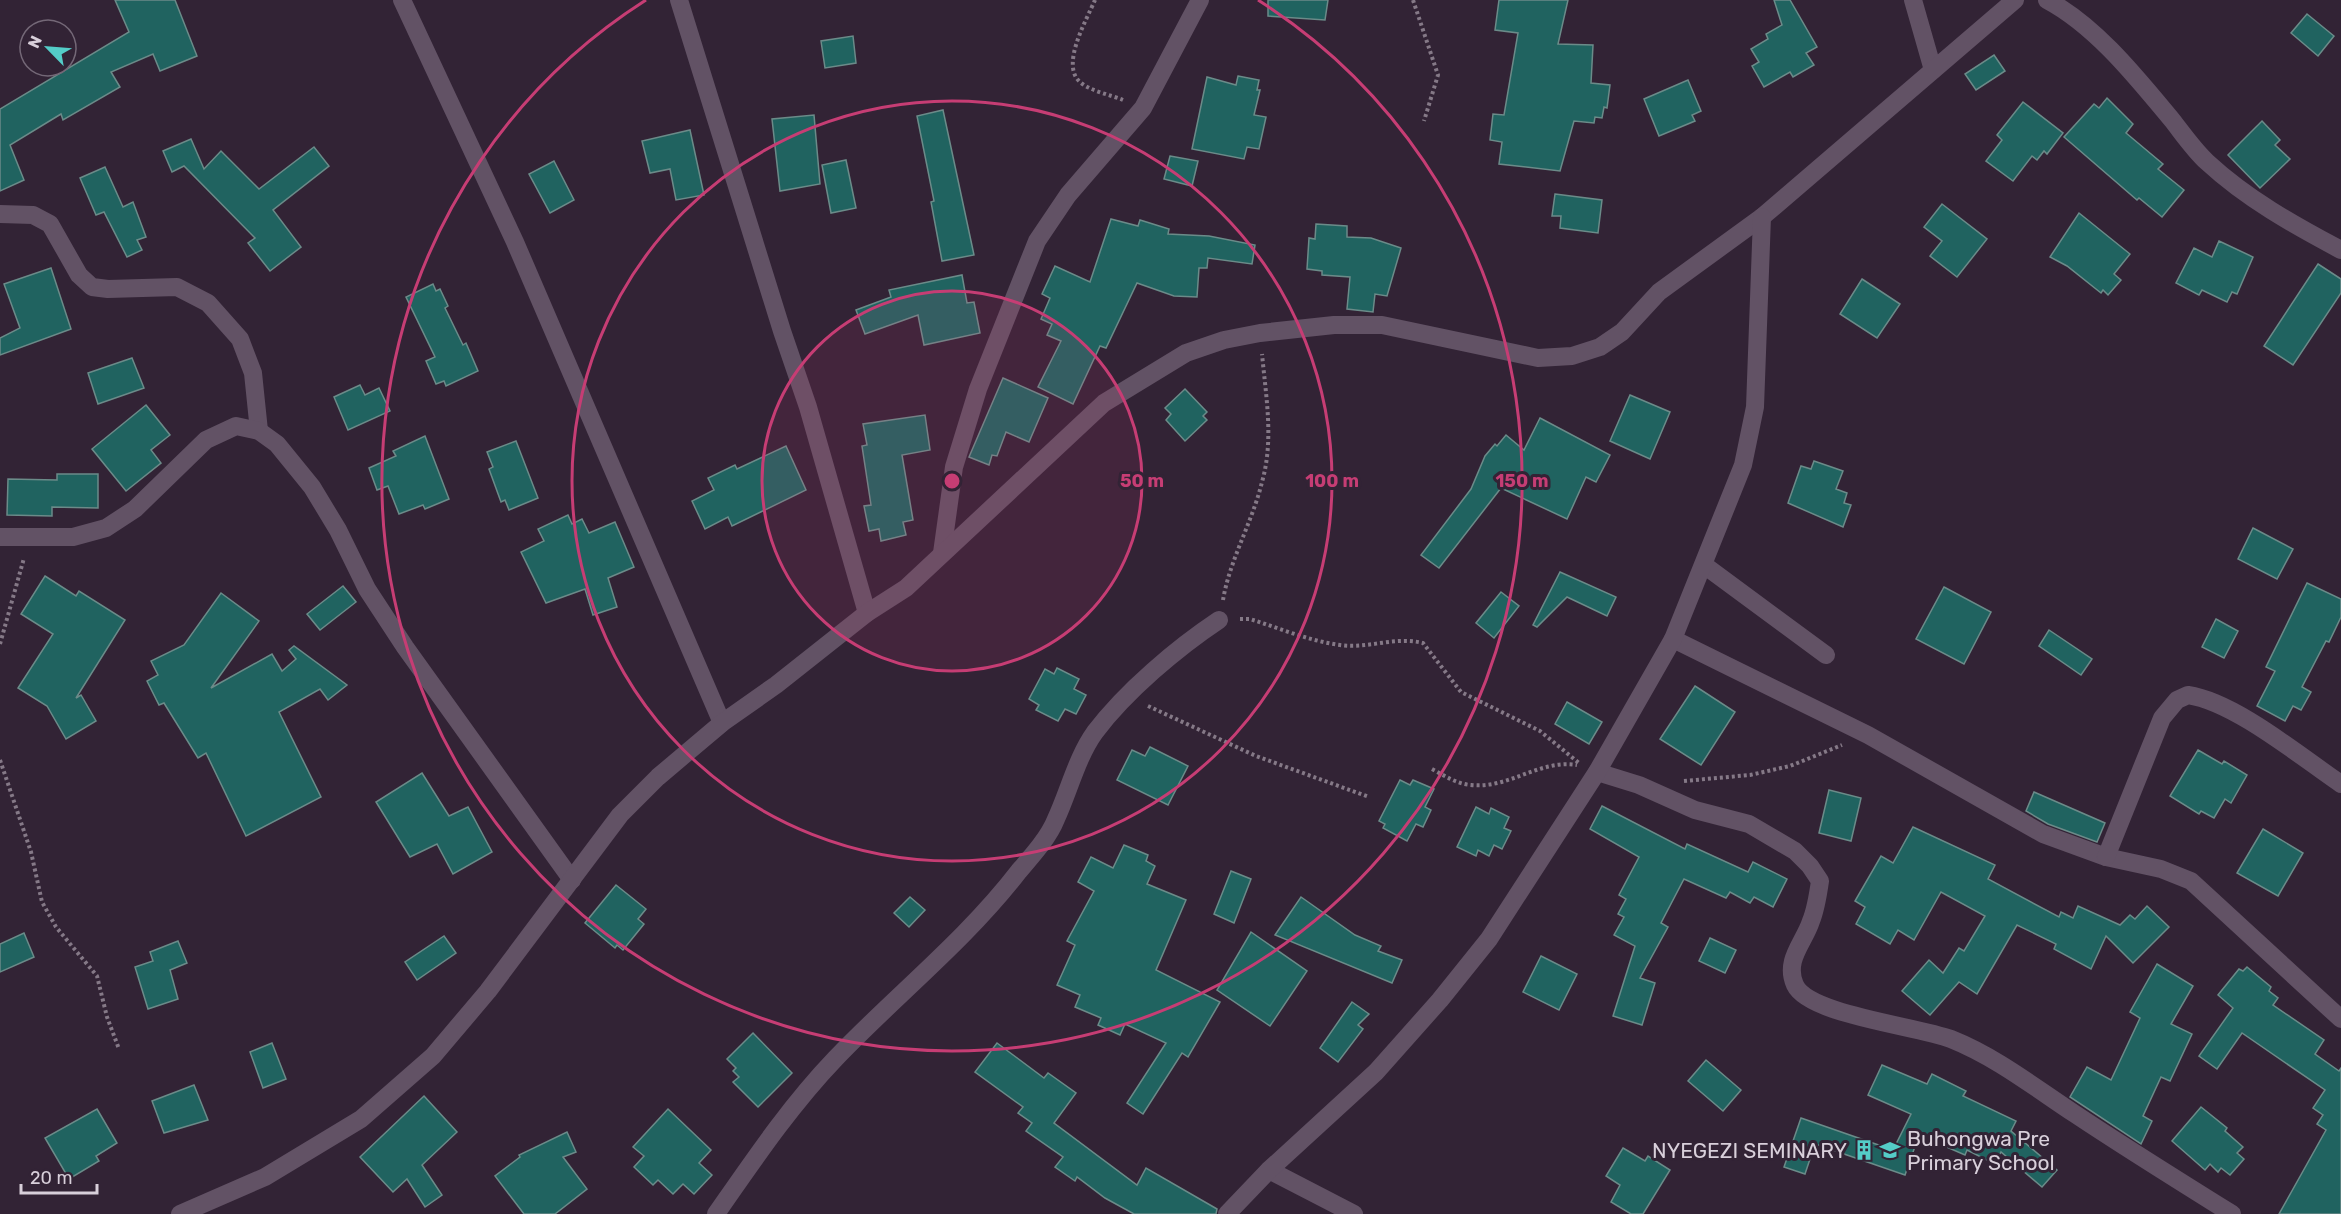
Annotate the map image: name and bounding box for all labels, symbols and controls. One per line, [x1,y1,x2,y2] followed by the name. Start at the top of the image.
[18,18,78,78] north arrow
[24,33,46,51] text: N
[1120,470,1164,492] text: 50 m
[1305,470,1359,492] text: 100 m
[1495,470,1549,492] text: 150 m
[942,471,962,491] centre of rings
[1907,1126,2055,1175] place label: Buhongwa Pre Primary School
[1652,1138,1847,1163] place label: NYEGEZI SEMINARY
[1852,1138,1876,1162] building icon: NYEGEZI SEMINARY
[1878,1138,1902,1162] school or university icon: Buhongwa Pre Primary School
[21,1157,98,1195] scale bar
[30,1167,72,1189] text: 20 m

